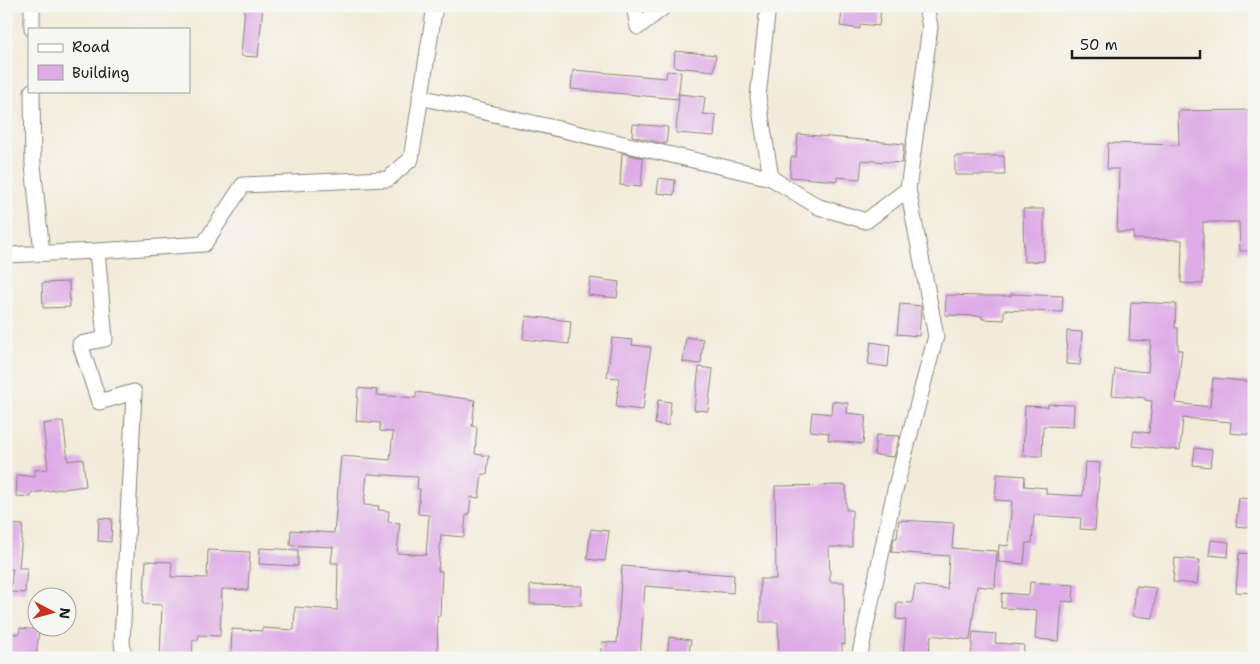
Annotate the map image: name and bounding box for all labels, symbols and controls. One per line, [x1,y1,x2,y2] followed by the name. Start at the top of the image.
[28,28,190,92] legend
[1072,28,1200,60] scale bar
[1080,35,1118,55] text: 50 m
[72,37,110,57] text: Road
[72,63,129,83] text: Building
[28,586,78,636] north arrow
[55,607,74,620] text: N

